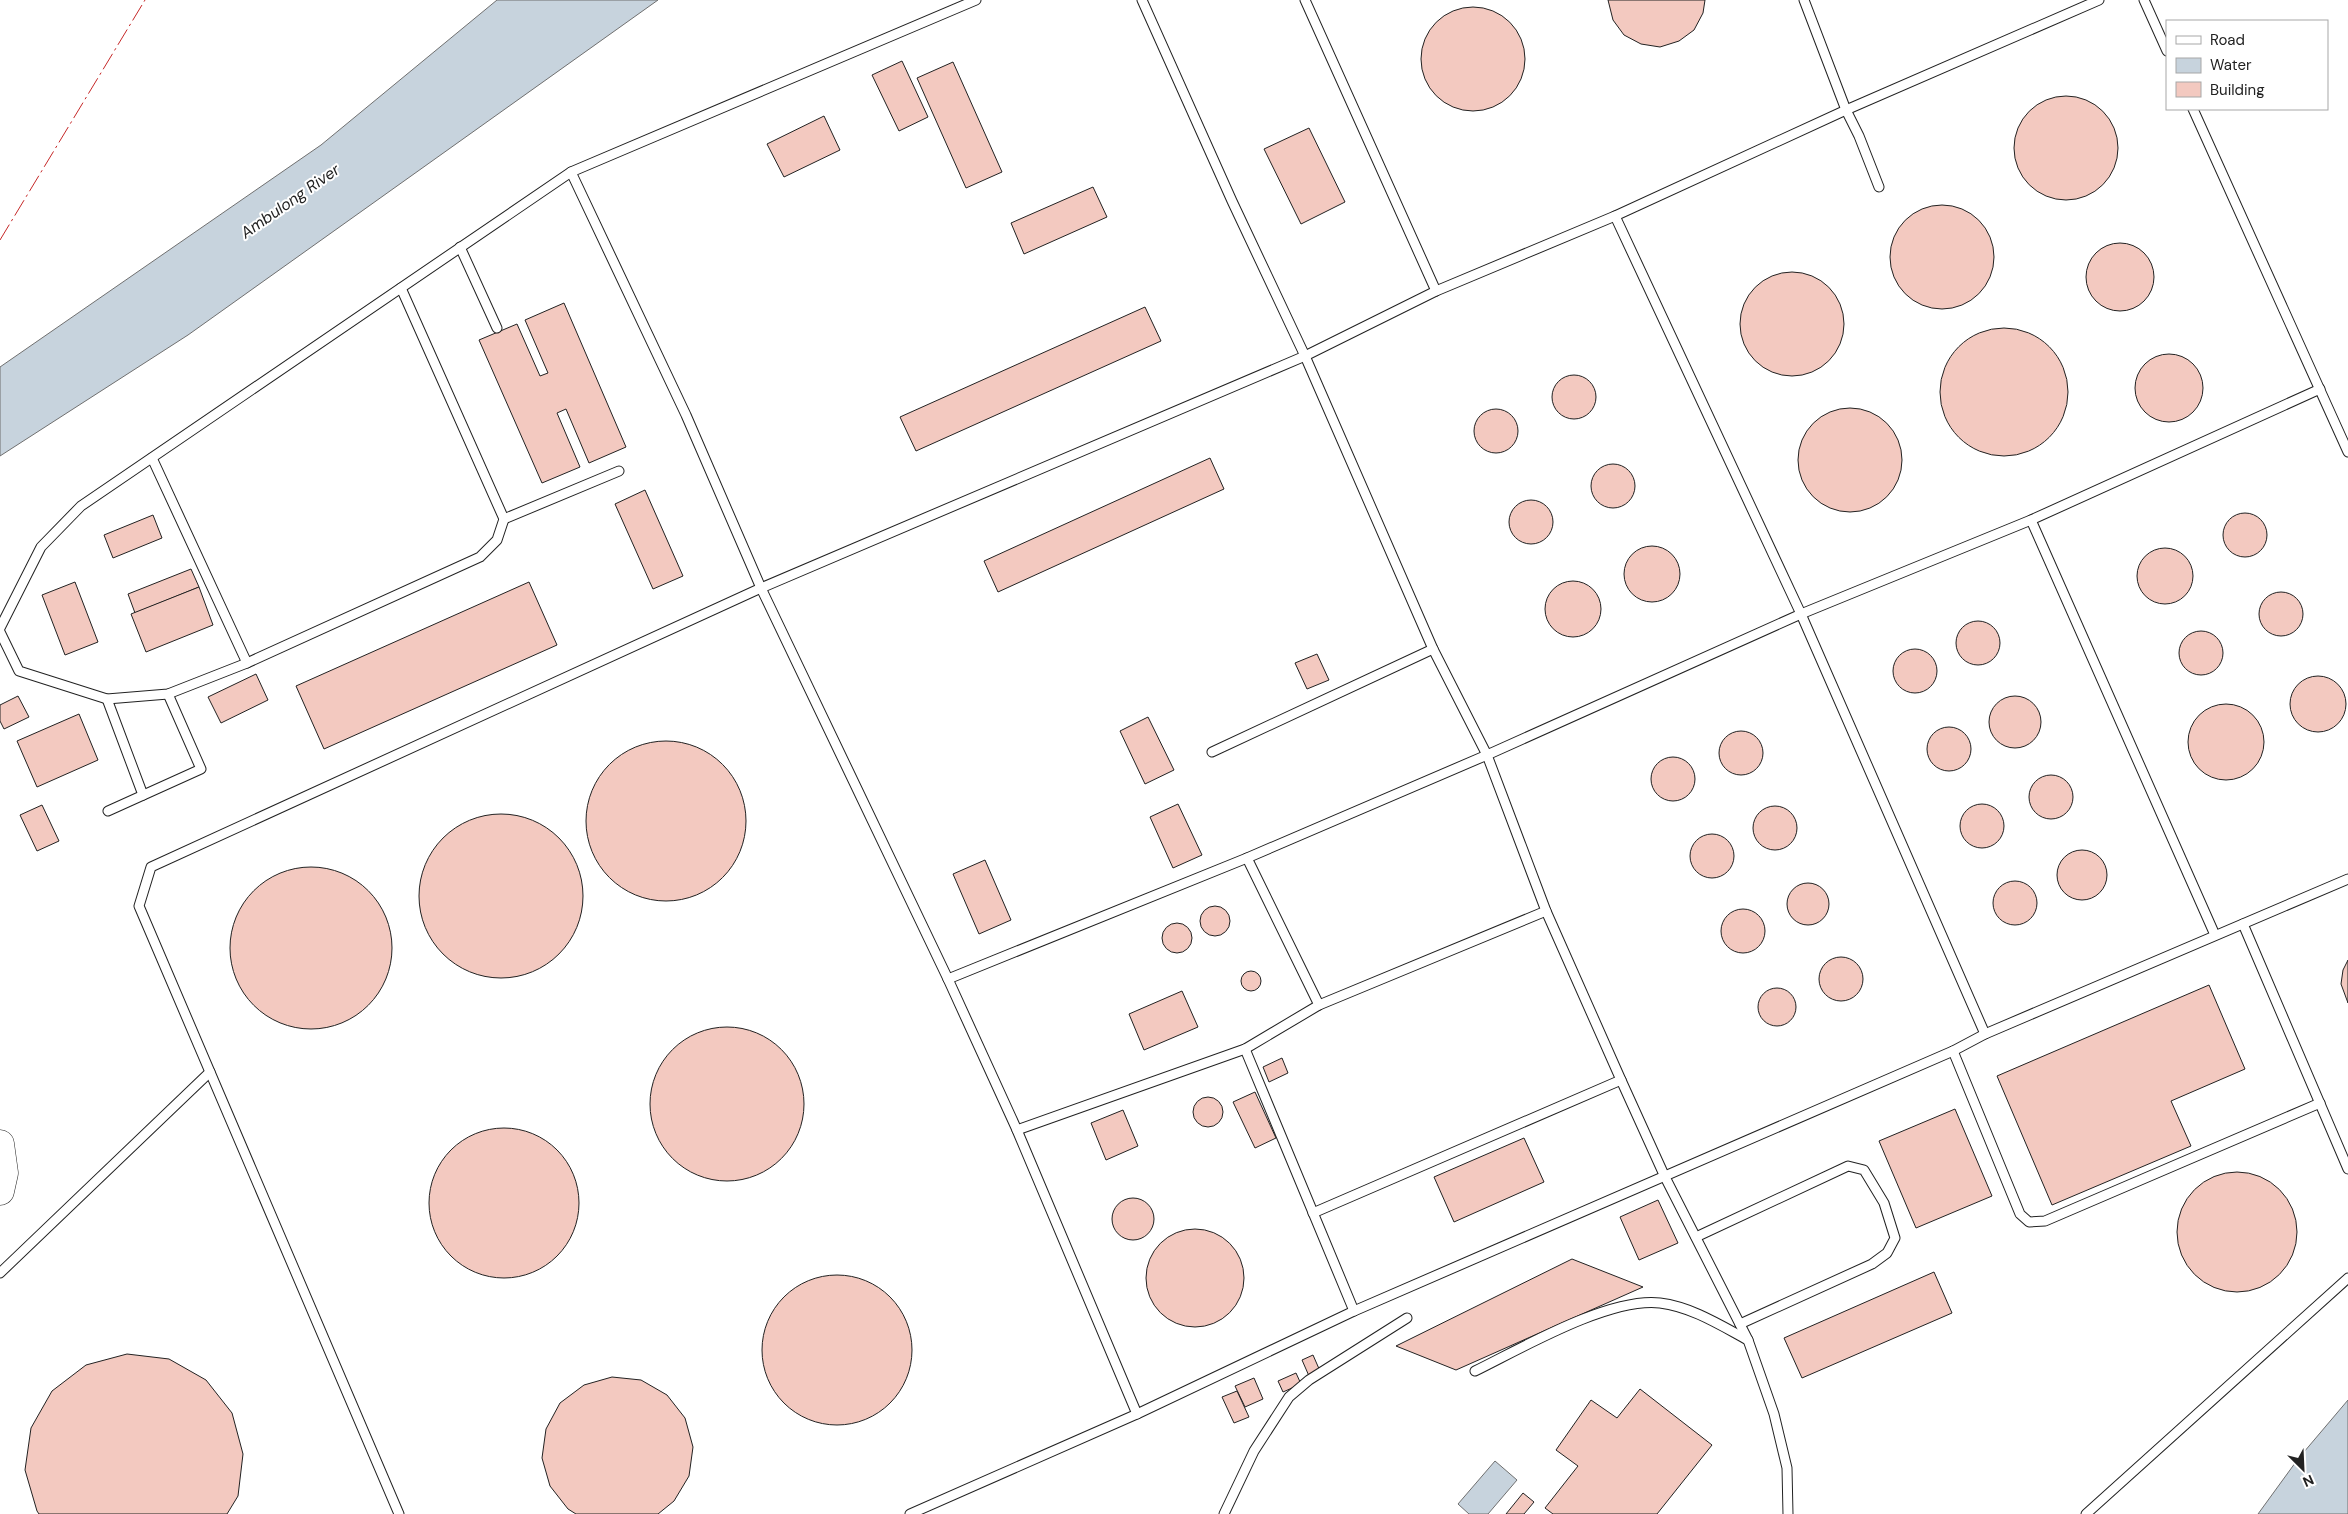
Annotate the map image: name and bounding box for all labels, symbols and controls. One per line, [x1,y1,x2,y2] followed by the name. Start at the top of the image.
[2166,20,2328,110] legend
[2210,30,2245,50] text: Road
[2210,55,2252,75] text: Water
[2210,80,2265,100] text: Building
[235,158,345,244] water label: Ambulong River
[2278,1444,2328,1494] north arrow
[2300,1471,2317,1491] text: N

